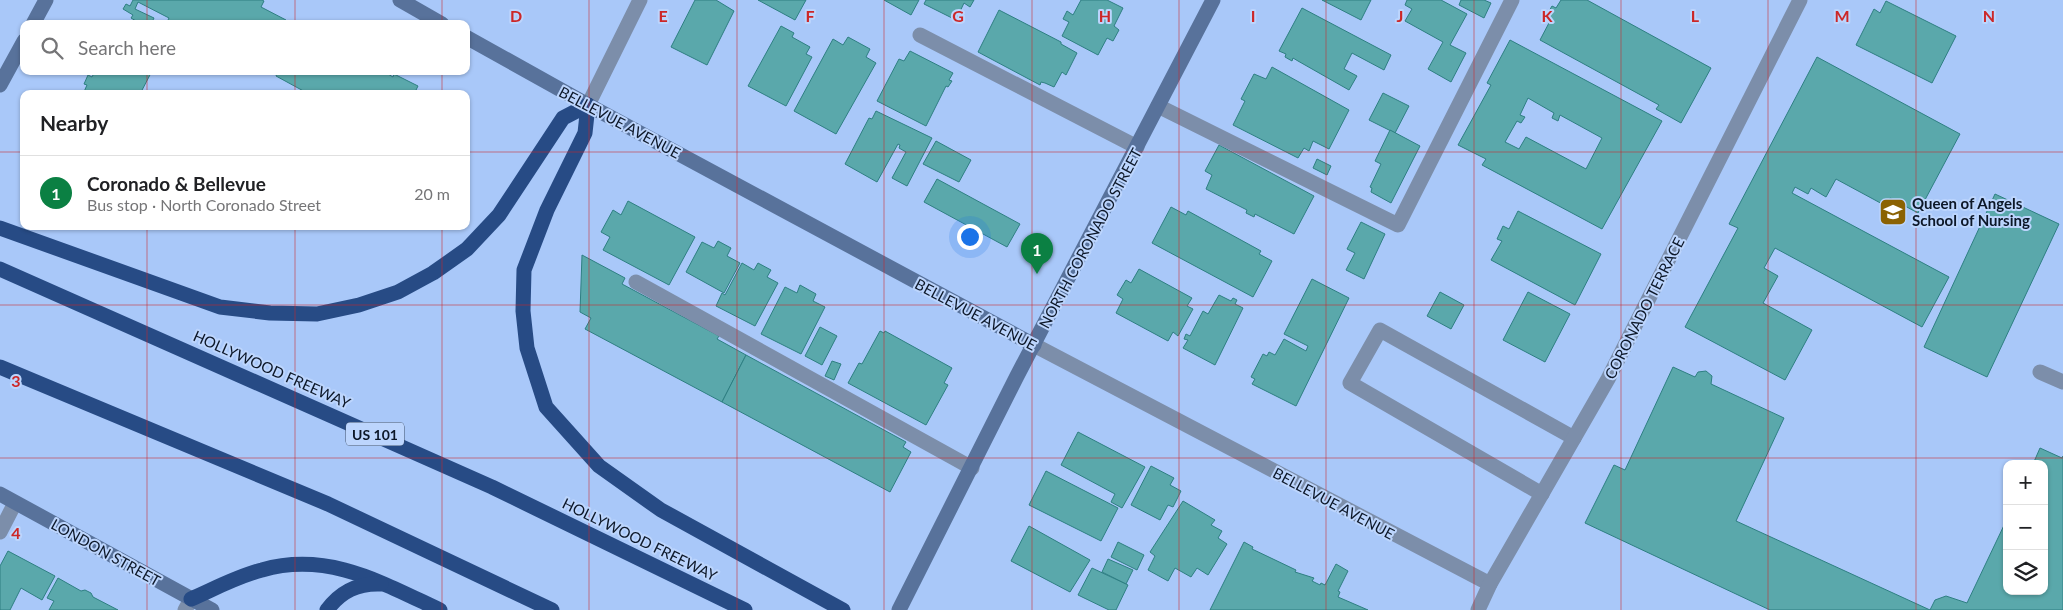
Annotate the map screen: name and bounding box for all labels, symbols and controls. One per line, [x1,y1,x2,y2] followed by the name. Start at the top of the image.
[510,6,522,25] text: D
[658,6,668,25] text: E
[805,6,815,25] text: F
[952,6,964,25] text: G
[1099,6,1111,25] text: H
[1251,6,1255,25] text: I
[1397,6,1403,25] text: J
[1542,6,1554,25] text: K
[1691,6,1700,25] text: L
[1834,6,1850,25] text: M
[1983,6,1995,25] text: N
[20,20,470,75] search box
[38,34,66,62] icon: search
[78,36,176,59] text: Search here
[556,82,684,162] street label: BELLEVUE AVENUE
[40,110,108,135] text: Nearby
[1035,145,1145,331] street label: NORTH CORONADO STREET
[87,172,266,195] text: Coronado & Bellevue
[51,184,61,203] text: 1
[414,184,450,203] text: 20 m
[1912,194,2030,229] place label: Queen of Angels School of Nursing
[87,195,321,214] text: Bus stop · North Coronado Street
[1878,197,1908,227] school or university icon: Queen of Angels School of Nursing
[957,224,983,250] your location
[1021,233,1053,274] pin: 1
[1600,234,1688,382] street label: CORONADO TERRACE
[912,274,1040,354] street label: BELLEVUE AVENUE
[191,326,354,412] street label: HOLLYWOOD FREEWAY
[11,371,21,390] text: 3
[346,422,404,446] road number: US 101
[2003,460,2048,595] map controls
[2003,460,2048,505] button: +
[1270,463,1398,543] street label: BELLEVUE AVENUE
[560,494,721,585] street label: HOLLYWOOD FREEWAY
[2003,505,2048,550] button: −
[48,515,164,589] street label: LONDON STREET
[11,523,21,542] text: 4
[2003,550,2048,595] button: layers

